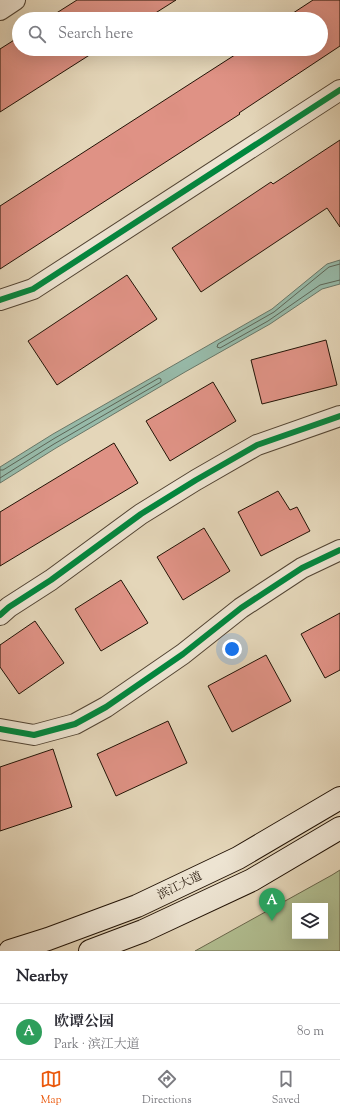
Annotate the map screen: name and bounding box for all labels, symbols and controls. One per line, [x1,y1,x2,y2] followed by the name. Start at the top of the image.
[12,12,328,56] search box
[26,23,48,45] icon: search
[58,24,133,45] text: Search here
[222,639,242,659] your location
[154,867,206,905] street label: 滨江大道
[259,888,285,921] pin: A
[292,903,328,939] map controls
[292,903,328,939] button: layers
[16,965,68,989] text: Nearby
[54,1012,114,1033] text: 欧谭公园
[24,1023,34,1041] text: A
[297,1023,324,1041] text: 80 m
[54,1036,140,1054] text: Park · 滨江大道
[40,1068,62,1108] tab: Map
[142,1068,192,1108] tab: Directions
[272,1068,300,1108] tab: Saved

